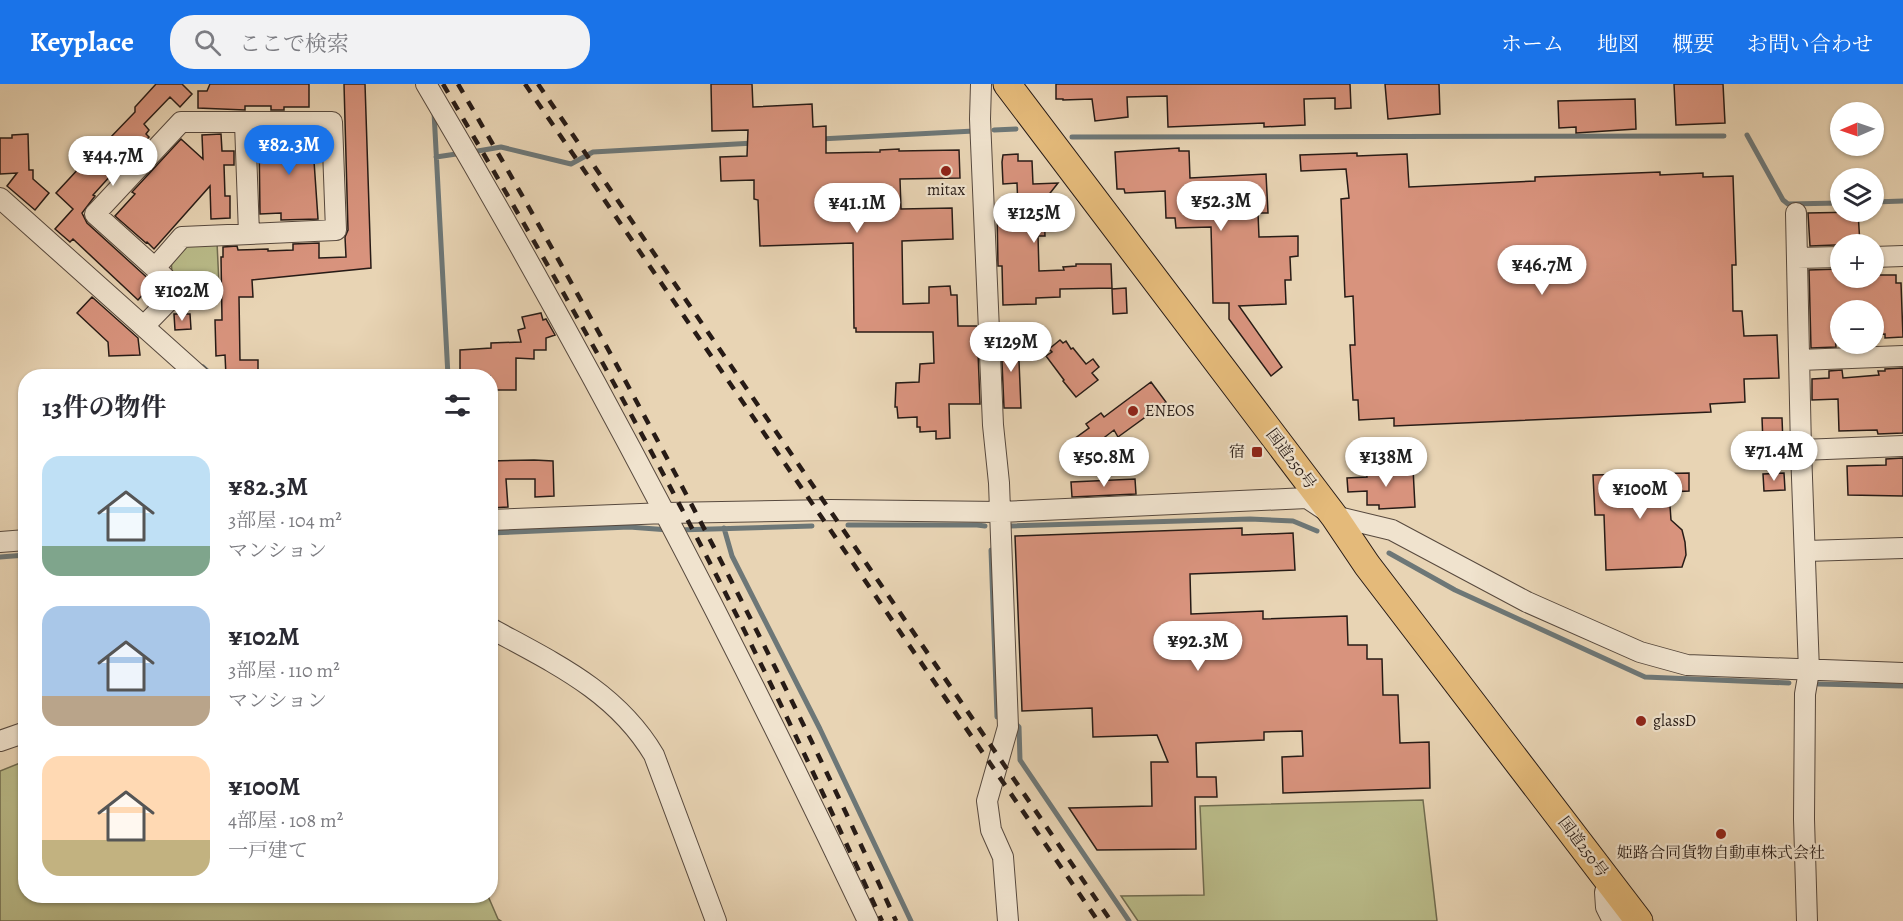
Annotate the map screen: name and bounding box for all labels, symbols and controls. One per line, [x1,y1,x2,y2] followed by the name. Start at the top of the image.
[170,15,590,69] search box
[30,23,134,61] text: Keyplace
[191,26,224,59] icon: search
[239,29,349,59] text: ここで検索
[1501,30,1564,58] text: ホーム
[1597,30,1639,58] text: 地図
[1672,30,1714,58] text: 概要
[1747,30,1873,58] text: お問い合わせ
[1830,102,1884,156] north arrow
[1830,102,1884,354] map controls
[240,125,338,176] pin: ¥82.3M
[258,131,320,158] text: ¥82.3M
[64,136,162,187] pin: ¥44.7M
[82,142,144,169] text: ¥44.7M
[939,164,953,178] marker: mitax
[1830,168,1884,222] button: layers
[927,179,965,201] place label: mitax
[1172,181,1270,232] pin: ¥52.3M
[808,183,906,234] pin: ¥41.1M
[1191,187,1251,214] text: ¥52.3M
[828,189,886,216] text: ¥41.1M
[992,193,1076,244] pin: ¥125M
[1007,199,1061,226] text: ¥125M
[1830,234,1884,288] button: +
[1493,245,1591,296] pin: ¥46.7M
[1511,251,1573,278] text: ¥46.7M
[140,271,224,322] pin: ¥102M
[154,277,210,304] text: ¥102M
[1830,300,1884,354] button: −
[969,322,1053,373] pin: ¥129M
[984,328,1038,355] text: ¥129M
[441,389,474,422] icon: filters
[42,390,167,425] text: 13件の物件
[1145,400,1195,422] place label: ENEOS
[1126,404,1140,418] marker: ENEOS
[1261,424,1321,494] street label: 国道250号
[1725,431,1823,482] pin: ¥71.4M
[1055,437,1153,488] pin: ¥50.8M
[1344,437,1428,488] pin: ¥138M
[1745,437,1803,464] text: ¥71.4M
[1229,441,1245,463] place label: 宿
[1073,443,1135,470] text: ¥50.8M
[1359,443,1413,470] text: ¥138M
[1250,445,1264,459] marker: 宿
[228,469,308,504] text: ¥82.3M
[1598,469,1682,520] pin: ¥100M
[1612,475,1668,502] text: ¥100M
[90,480,162,552] icon: home
[228,507,342,534] text: 3部屋 · 104 m²
[228,537,327,564] text: マンション
[228,619,300,654] text: ¥102M
[1149,621,1247,672] pin: ¥92.3M
[1167,627,1229,654] text: ¥92.3M
[90,630,162,702] icon: home
[228,657,340,684] text: 3部屋 · 110 m²
[228,687,327,714] text: マンション
[1653,710,1696,732] place label: glassD
[1634,714,1648,728] marker: glassD
[228,769,300,804] text: ¥100M
[90,780,162,852] icon: home
[228,807,343,834] text: 4部屋 · 108 m²
[1553,812,1613,882] street label: 国道250号
[1714,827,1728,841] marker: 姫路合同貨物自動車株式会社
[228,837,308,864] text: 一戸建て
[1617,842,1825,864] place label: 姫路合同貨物自動車株式会社

